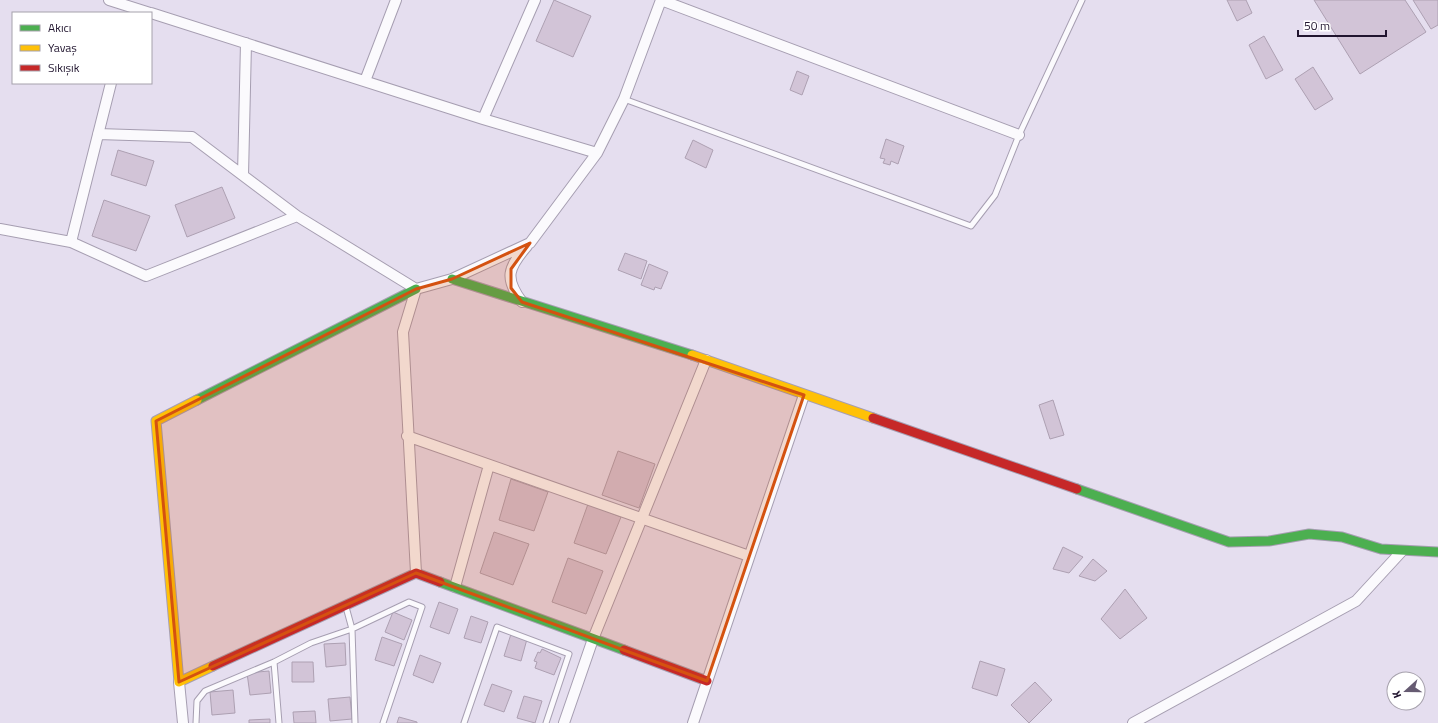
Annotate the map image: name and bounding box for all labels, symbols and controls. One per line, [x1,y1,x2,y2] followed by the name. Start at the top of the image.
[12,12,152,84] legend
[1298,12,1386,38] scale bar
[1304,16,1330,35] text: 50 m
[48,18,71,37] text: Akıcı
[48,38,77,57] text: Yavaş
[48,58,80,77] text: Sıkışık
[1386,671,1426,711] north arrow
[1388,688,1405,700] text: K

